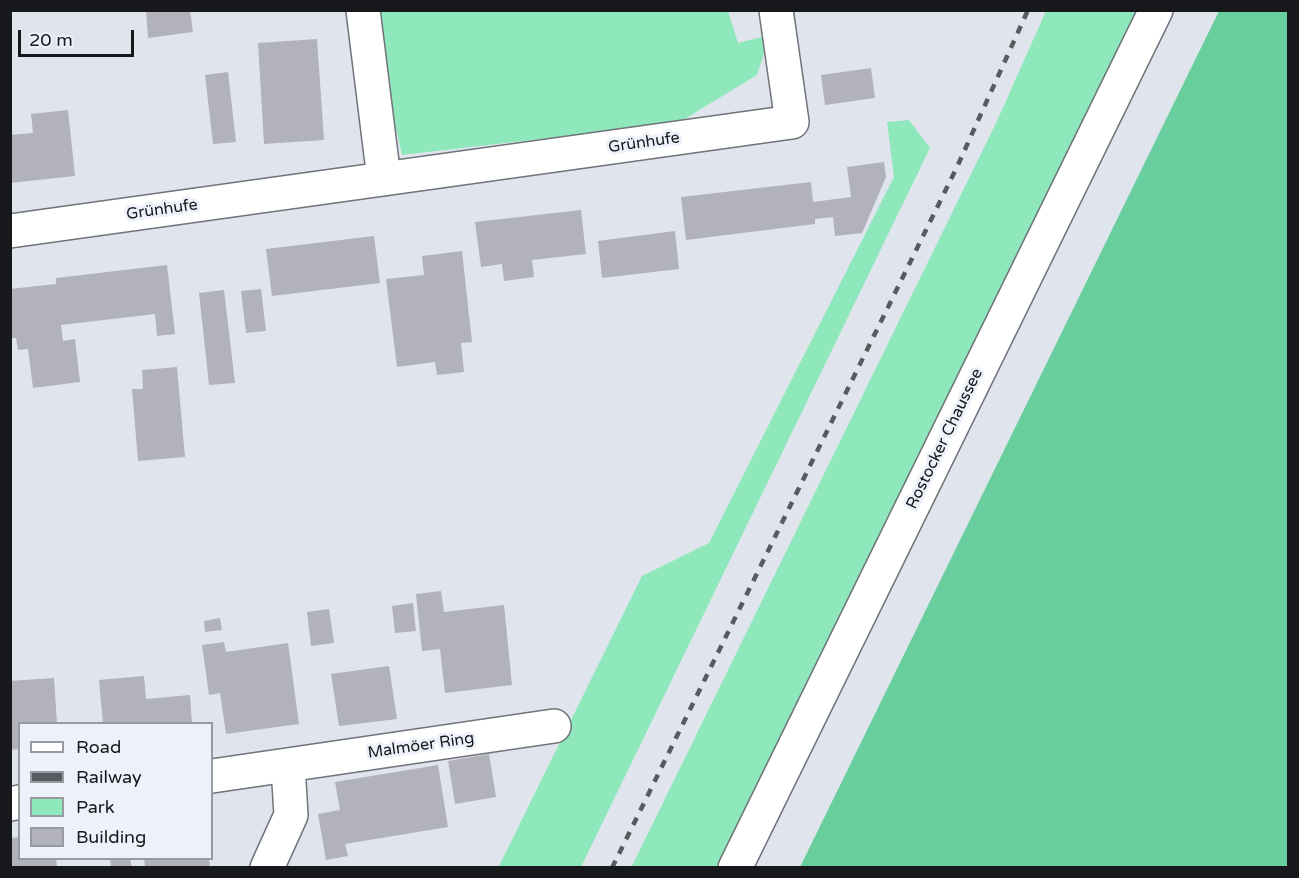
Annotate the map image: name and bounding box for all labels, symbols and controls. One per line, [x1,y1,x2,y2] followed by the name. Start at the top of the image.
[21,18,136,56] scale bar
[29,29,73,51] text: 20 m
[607,128,681,158] street label: Grünhufe
[125,195,199,225] street label: Grünhufe
[903,366,987,512] street label: Rostocker Chaussee
[18,722,213,860] legend
[366,729,476,763] street label: Malmöer Ring
[76,736,121,758] text: Road
[76,766,142,788] text: Railway
[76,796,114,818] text: Park
[76,826,146,848] text: Building

